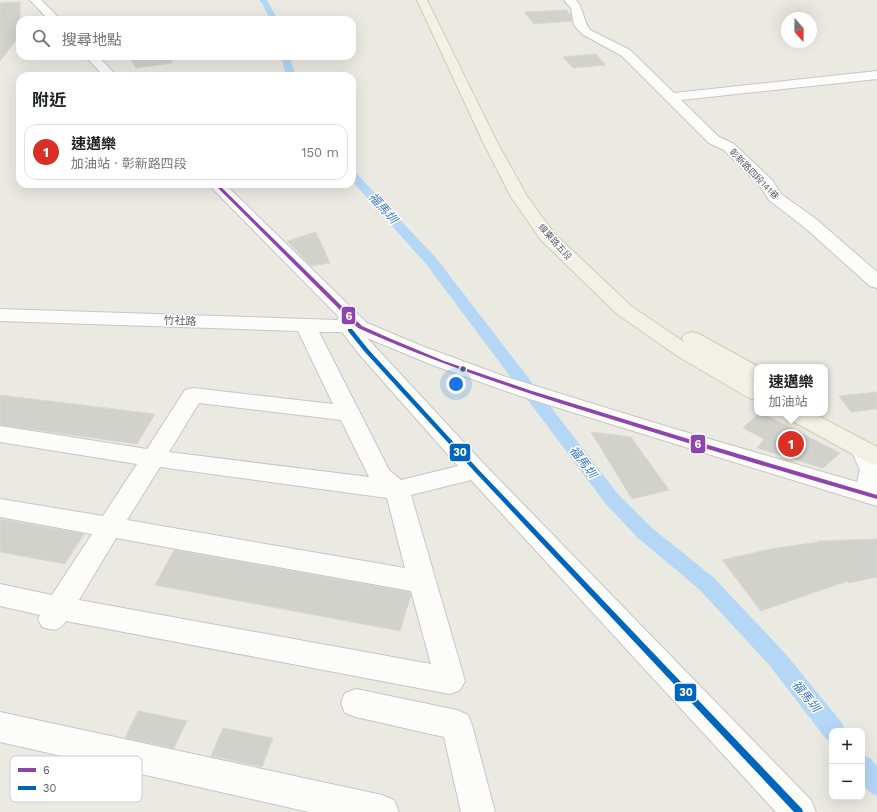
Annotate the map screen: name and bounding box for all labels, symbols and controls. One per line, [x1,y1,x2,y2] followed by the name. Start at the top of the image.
[781,12,817,48] north arrow
[16,16,356,60] search box
[30,27,52,49] icon: search
[62,31,122,49] text: 搜尋地點
[32,90,66,110] text: 附近
[71,135,116,153] text: 速邁樂
[43,145,49,160] text: 1
[301,145,339,160] text: 150 m
[727,147,781,201] street label: 彰新路四段141巷
[71,156,187,171] text: 加油站 · 彰新路四段
[366,190,402,228] water label: 福馬圳
[536,222,574,262] street label: 線東路五段
[341,306,356,325] line badge: 6
[346,310,353,323] text: 6
[163,314,197,328] street label: 竹社路
[458,364,468,374] unlabelled marker
[754,364,828,416] popup
[768,373,814,391] text: 速邁樂
[446,374,466,394] your location
[768,394,808,409] text: 加油站
[778,429,804,459] pin: 1
[690,434,706,454] line badge: 6
[695,438,702,451] text: 6
[449,443,471,462] line badge: 30
[567,443,601,482] water label: 福馬圳
[453,446,467,459] text: 30
[789,678,824,716] water label: 福馬圳
[674,683,697,702] line badge: 30
[679,686,693,699] text: 30
[829,728,865,800] map controls
[829,728,865,764] button: +
[10,756,142,802] legend
[43,764,50,777] text: 6
[829,764,865,800] button: −
[43,782,56,795] text: 30

